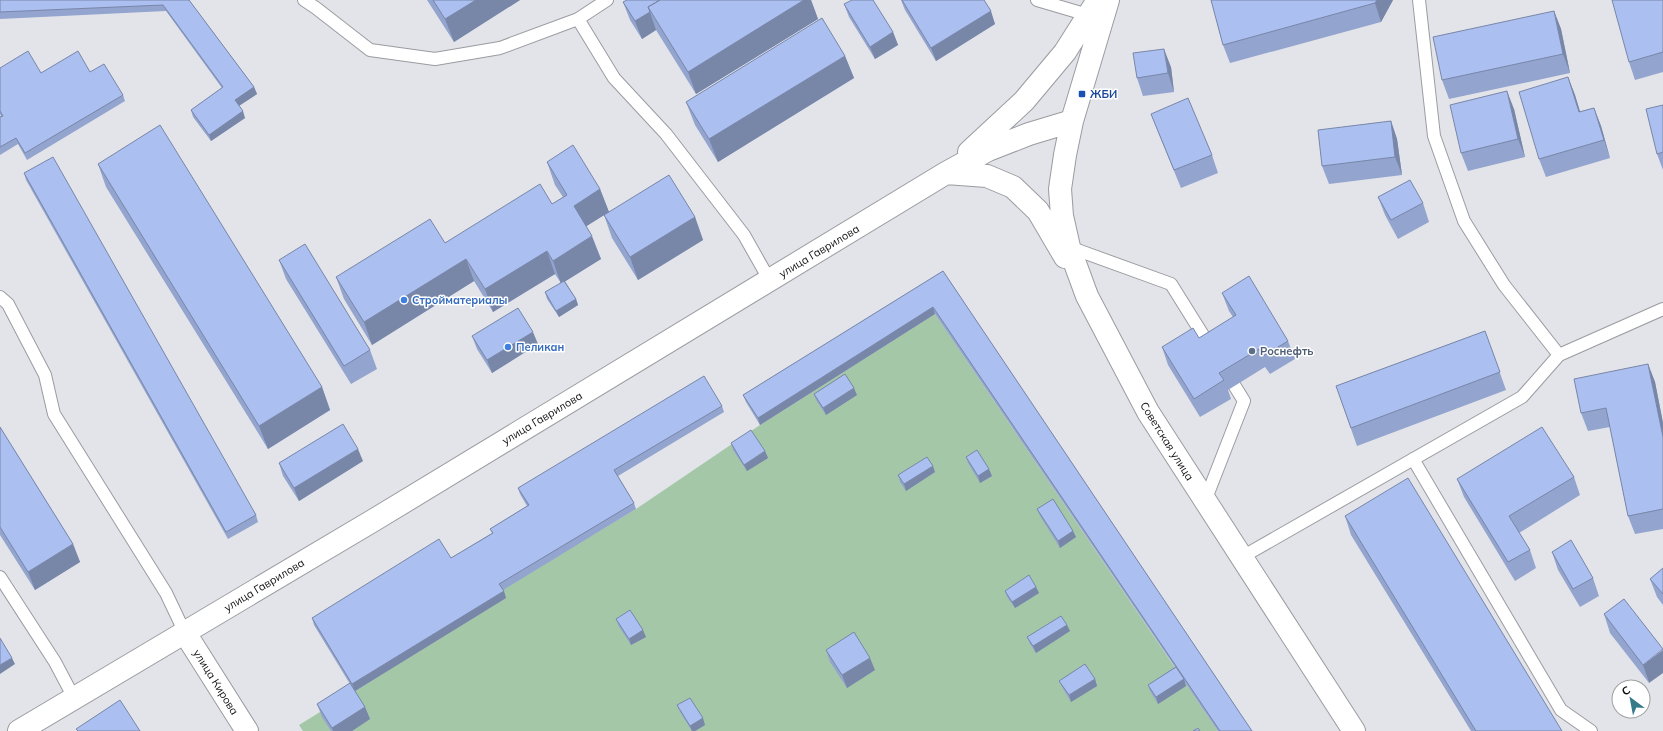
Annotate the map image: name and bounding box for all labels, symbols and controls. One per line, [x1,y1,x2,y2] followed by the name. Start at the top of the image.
[1090,87,1117,101] place label: ЖБИ
[1077,89,1087,99] marker: ЖБИ
[776,221,862,281] street label: улица Гаврилова
[412,293,507,307] place label: Стройматериалы
[399,295,409,305] marker: Стройматериалы
[516,340,564,354] place label: Пеликан
[503,342,513,352] marker: Пеликан
[1260,344,1313,358] place label: Роснефть
[1247,346,1257,356] marker: Роснефть
[499,388,585,448] street label: улица Гаврилова
[1137,399,1197,483] street label: Советская улица
[221,555,307,615] street label: улица Гаврилова
[190,647,242,717] street label: улица Кирова
[1611,679,1651,719] north arrow
[1619,682,1633,698] text: С

